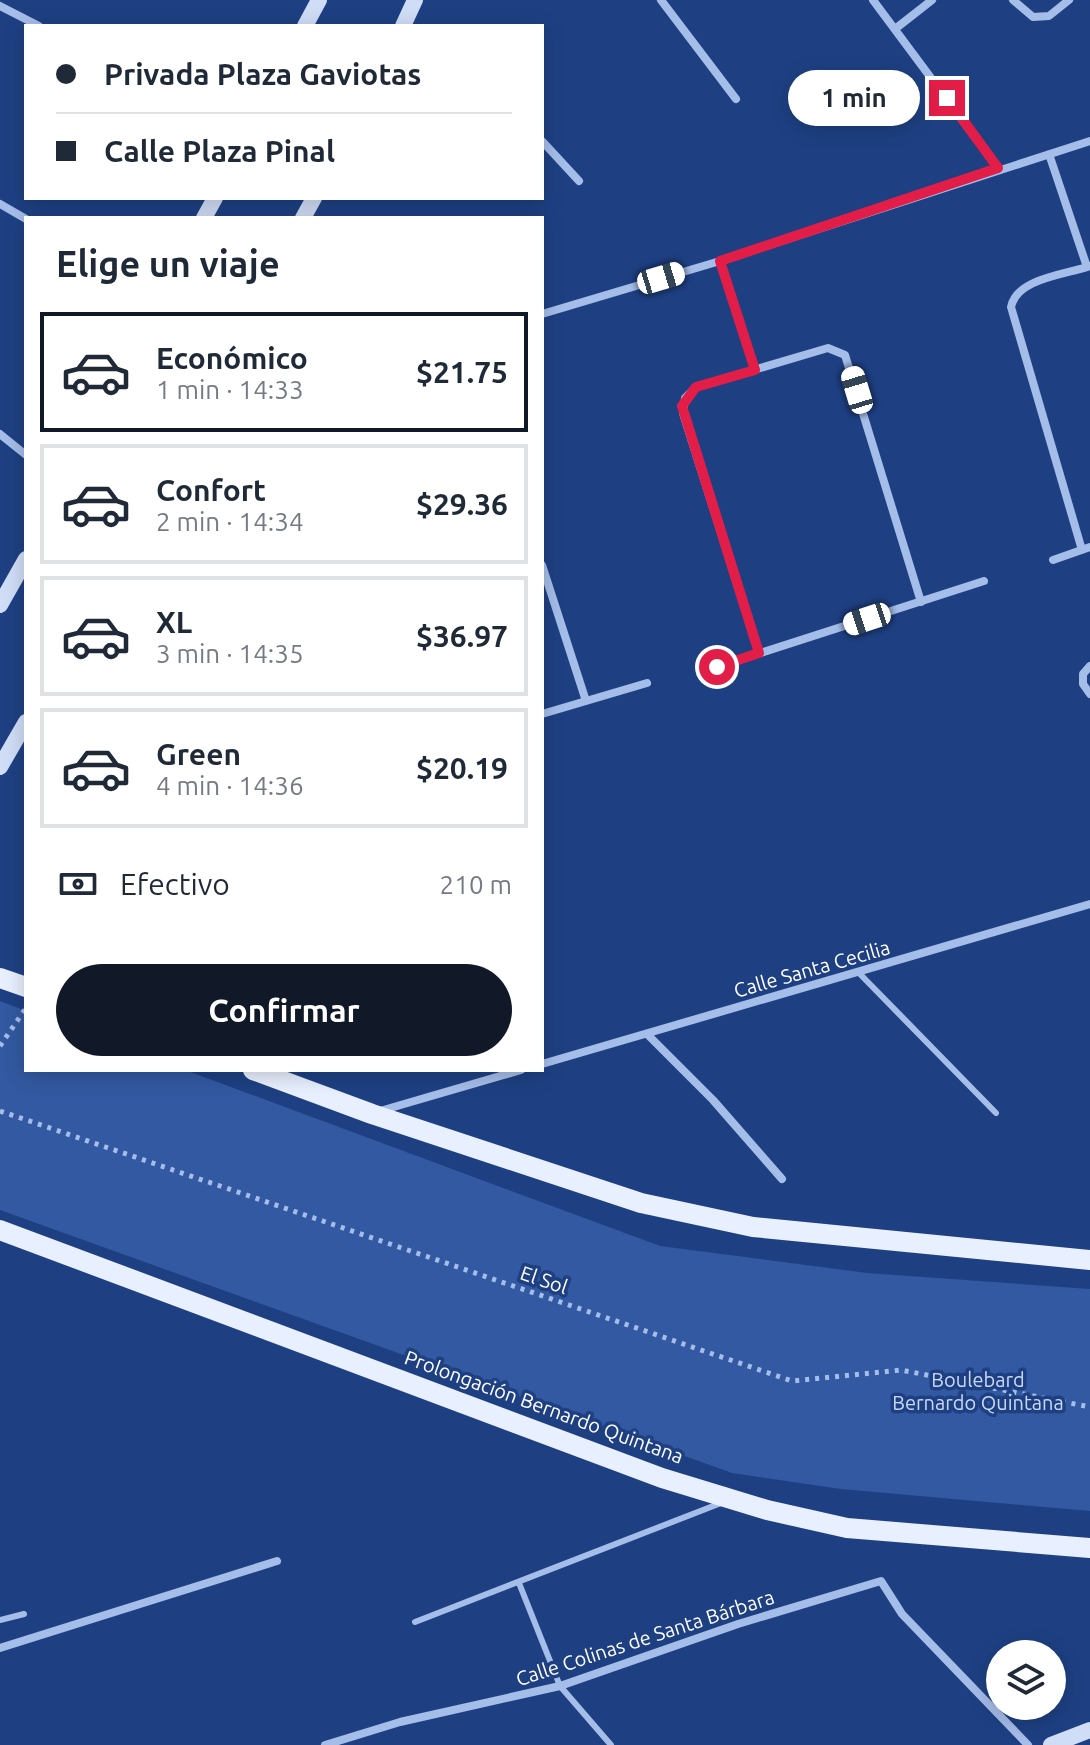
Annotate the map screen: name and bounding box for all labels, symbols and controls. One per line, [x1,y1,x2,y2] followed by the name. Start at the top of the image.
[104,57,421,91] text: Privada Plaza Gaviotas
[787,70,919,126] callout: 1 min
[929,80,965,116] route end
[821,83,887,112] text: 1 min
[104,134,335,168] text: Calle Plaza Pinal
[56,243,280,284] text: Elige un viaje
[635,260,687,296] car
[60,336,132,408] icon: car
[156,341,308,375] text: Económico
[416,355,508,389] text: $21.75
[839,364,875,416] car
[156,375,304,404] text: 1 min · 14:33
[60,468,132,540] icon: car
[156,473,266,507] text: Confort
[416,487,508,521] text: $29.36
[156,507,304,536] text: 2 min · 14:34
[60,600,132,672] icon: car
[840,600,894,638] car
[156,605,192,639] text: XL
[416,619,508,653] text: $36.97
[156,639,304,668] text: 3 min · 14:35
[699,649,735,685] route start
[60,732,132,804] icon: car
[156,737,241,771] text: Green
[416,751,508,785] text: $20.19
[156,771,304,800] text: 4 min · 14:36
[56,862,100,906] icon: cash
[120,867,230,901] text: Efectivo
[440,870,512,899] text: 210 m
[731,935,893,1002] street label: Calle Santa Cecilia
[56,964,512,1056] button: Confirmar
[518,1261,571,1298] street label: El Sol
[402,1345,687,1468] street label: Prolongación Bernardo Quintana
[892,1368,1064,1414] park label: Boulebard Bernardo Quintana
[513,1585,777,1690] street label: Calle Colinas de Santa Bárbara
[986,1640,1066,1720] map controls
[986,1640,1066,1720] button: layers

